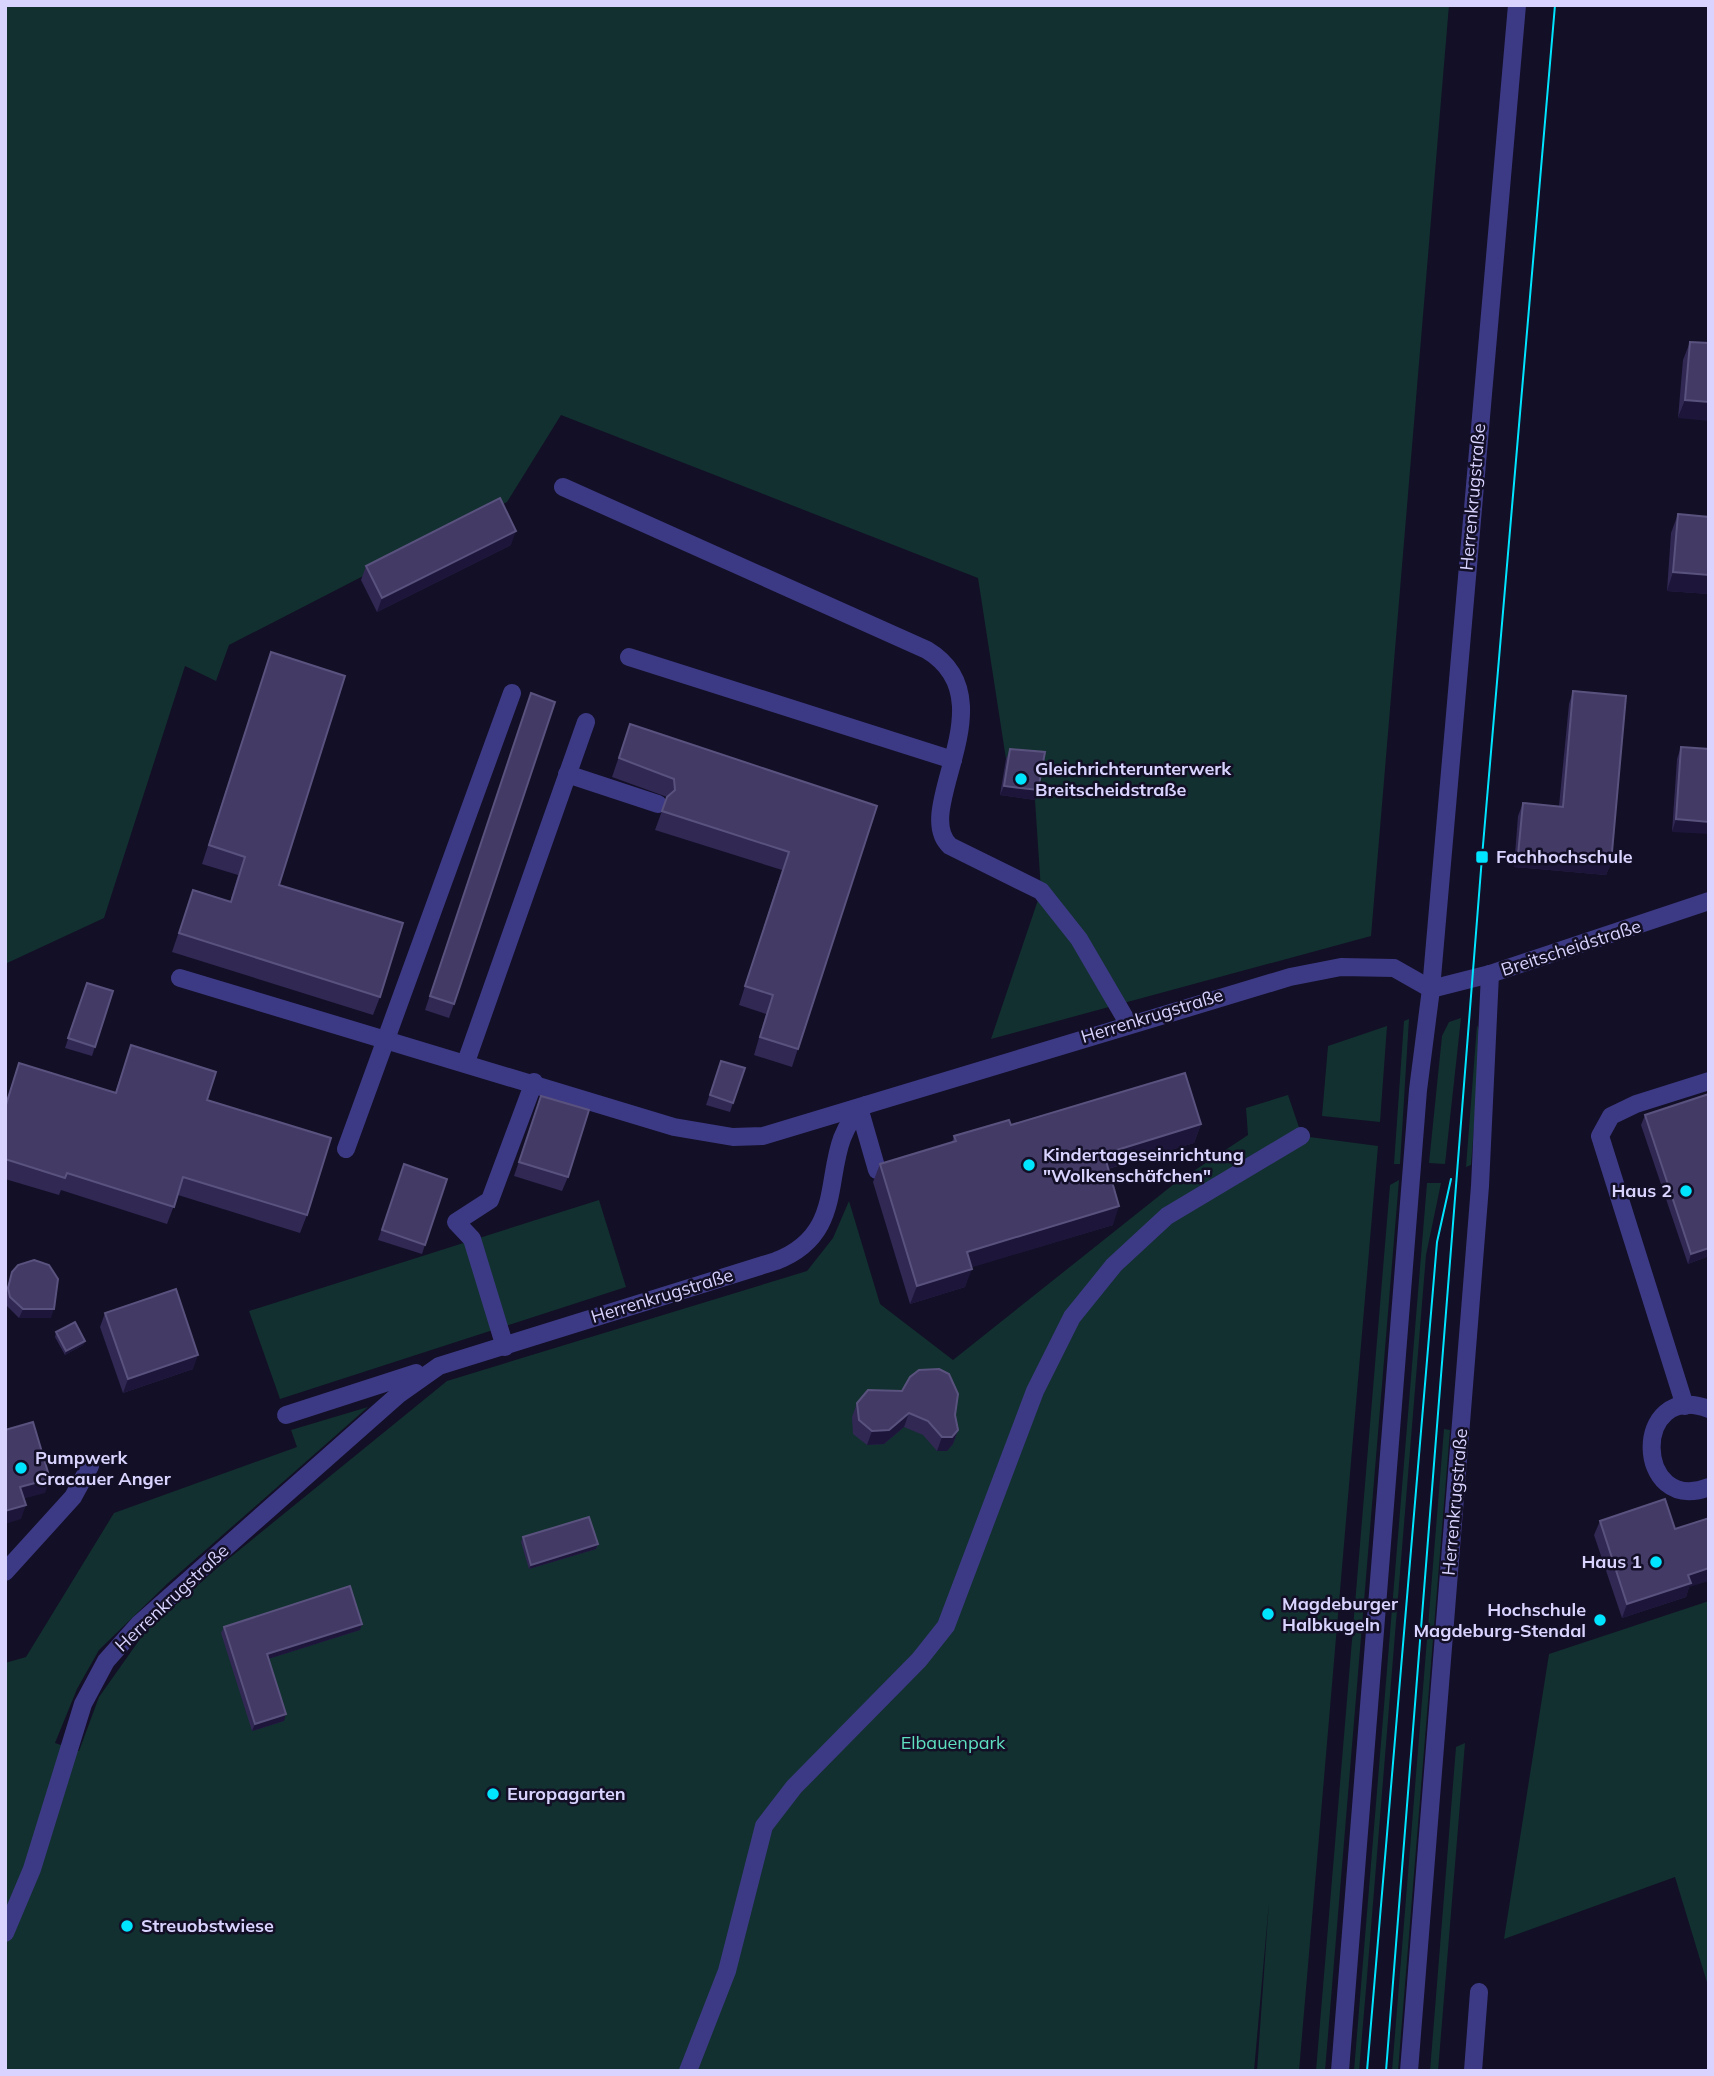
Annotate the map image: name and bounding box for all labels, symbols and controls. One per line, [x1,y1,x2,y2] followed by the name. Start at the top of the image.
[1455,422,1490,571] street label: Herrenkrugstraße
[1035,757,1232,801] place label: Gleichrichterunterwerk Breitscheidstraße
[1013,771,1029,787] marker: Gleichrichterunterwerk Breitscheidstraße
[1496,845,1633,868] place label: Fachhochschule
[1474,849,1490,865] marker: Fachhochschule
[1498,914,1644,981] street label: Breitscheidstraße
[1078,983,1226,1048] street label: Herrenkrugstraße
[1043,1143,1244,1187] place label: Kindertageseinrichtung "Wolkenschäfchen"
[1021,1157,1037,1173] marker: Kindertageseinrichtung "Wolkenschäfchen"
[1611,1179,1672,1202] place label: Haus 2
[1678,1183,1694,1199] marker: Haus 2
[588,1263,736,1328] street label: Herrenkrugstraße
[1437,1427,1472,1576] street label: Herrenkrugstraße
[35,1446,172,1490] place label: Pumpwerk Cracauer Anger
[13,1460,29,1476] marker: Pumpwerk Cracauer Anger
[110,1539,233,1656] street label: Herrenkrugstraße
[1581,1550,1642,1573] place label: Haus 1
[1648,1554,1664,1570] marker: Haus 1
[1282,1592,1399,1636] place label: Magdeburger Halbkugeln
[1413,1598,1586,1642] place label: Hochschule Magdeburg-Stendal
[1260,1606,1276,1622] marker: Magdeburger Halbkugeln
[1592,1612,1608,1628] marker: Hochschule Magdeburg-Stendal
[901,1731,1006,1754] park label: Elbauenpark
[507,1782,626,1805] place label: Europagarten
[485,1786,501,1802] marker: Europagarten
[141,1914,274,1937] place label: Streuobstwiese
[119,1918,135,1934] marker: Streuobstwiese

